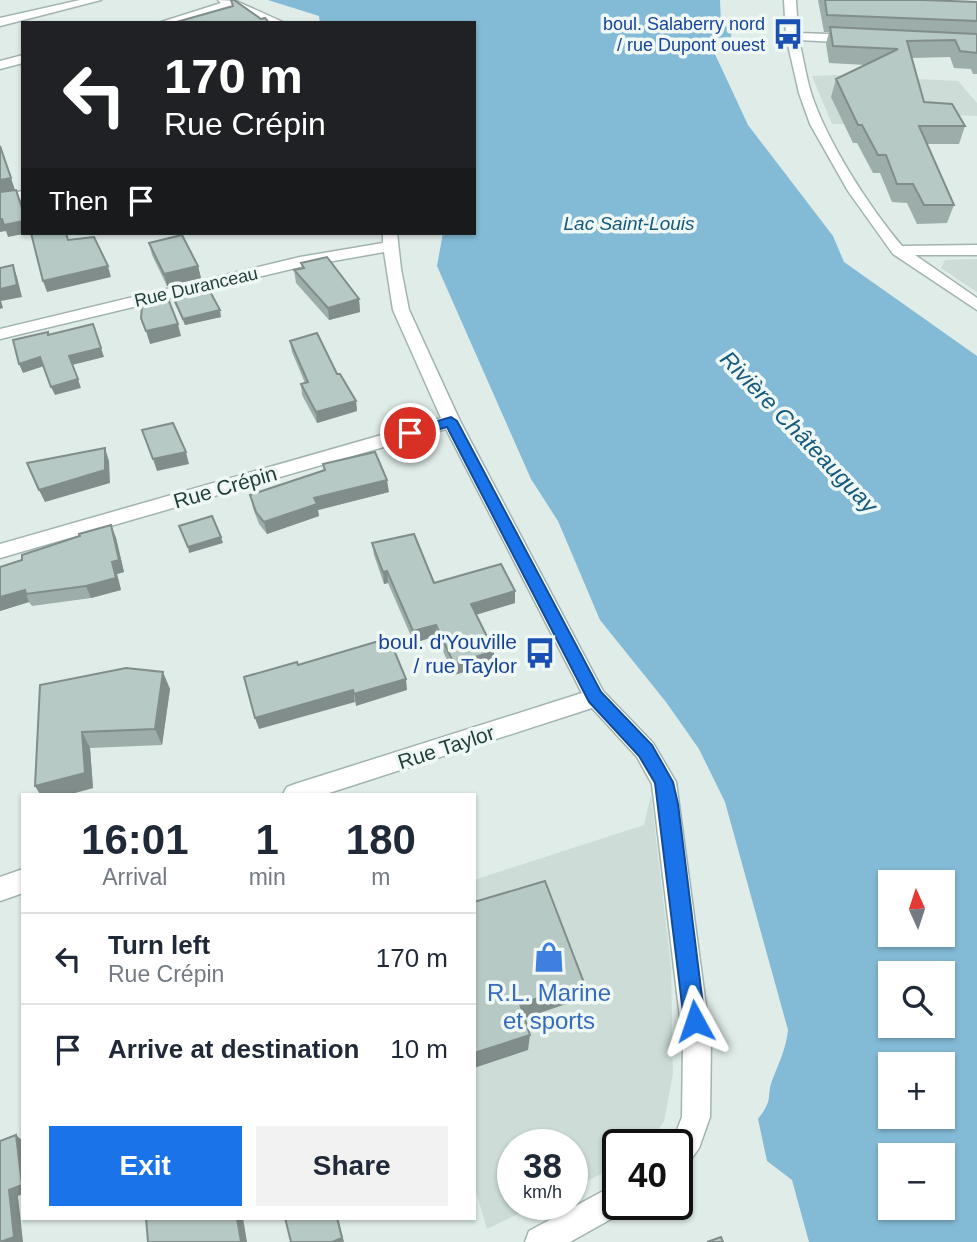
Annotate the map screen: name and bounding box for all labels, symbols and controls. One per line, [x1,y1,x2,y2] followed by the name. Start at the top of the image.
[603,14,765,55] place label: boul. Salaberry nord / rue Dupont ouest
[771,17,805,51] bus stop icon: boul. Salaberry nord / rue Dupont ouest
[49,49,140,140] icon: left
[164,49,303,103] text: 170 m
[164,106,326,142] text: Rue Crépin
[122,182,160,220] icon: arrive
[49,186,108,216] text: Then
[564,213,695,234] water label: Lac Saint-Louis
[132,263,260,311] street label: Rue Duranceau
[715,346,884,519] water label: Rivière Châteauguay
[380,403,440,463] pin
[391,414,429,452] icon: arrive
[171,461,279,513] street label: Rue Crépin
[378,630,517,677] place label: boul. d'Youville / rue Taylor
[523,636,557,670] bus stop icon: boul. d'Youville / rue Taylor
[395,721,497,773] street label: Rue Taylor
[81,816,189,863] text: 16:01
[255,816,279,863] text: 1
[346,816,416,863] text: 180
[102,864,167,890] text: Arrival
[249,864,286,890] text: min
[371,864,390,890] text: m
[878,870,956,947] north arrow
[878,870,955,1220] map controls
[108,930,210,960] text: Turn left
[49,940,87,978] icon: left
[532,940,566,974] shop icon: R.L. Marine et sports
[376,943,448,973] text: 170 m
[108,961,224,987] text: Rue Crépin
[878,961,955,1038] button: search
[487,979,611,1034] place label: R.L. Marine et sports
[658,984,732,1058] position arrow
[49,1031,87,1069] icon: arrive
[108,1034,359,1064] text: Arrive at destination
[390,1034,448,1064] text: 10 m
[878,1052,955,1129] button: +
[49,1126,242,1206] button: Exit
[256,1126,448,1206] button: Share
[602,1129,693,1220] speed limit sign: 40
[878,1143,955,1220] button: −
[523,1146,562,1185] text: 38
[523,1182,562,1202] text: km/h

